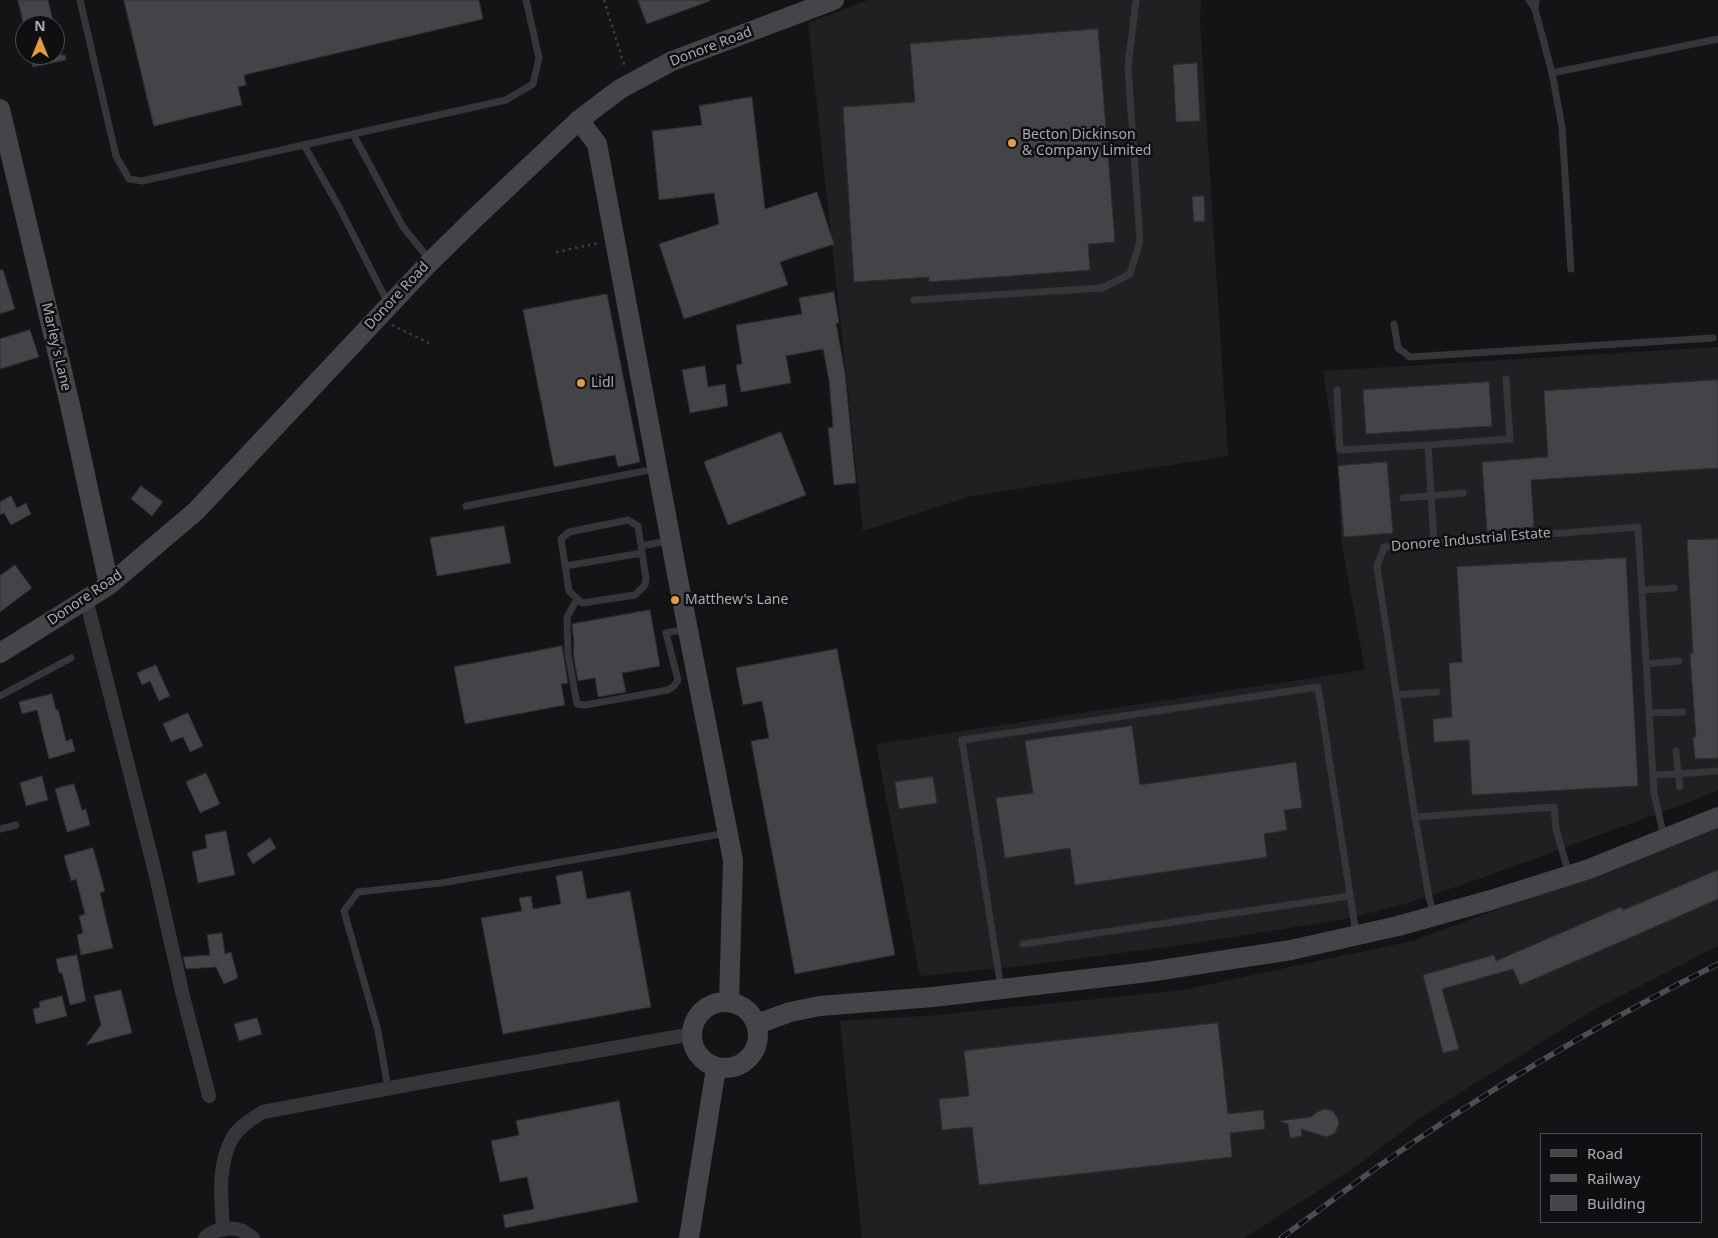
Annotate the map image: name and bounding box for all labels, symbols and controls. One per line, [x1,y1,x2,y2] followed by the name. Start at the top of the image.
[15,15,65,65] north arrow
[34,16,46,35] text: N
[668,24,754,70] street label: Donore Road
[1022,127,1151,160] place label: Becton Dickinson & Company Limited
[1006,137,1018,149] marker: Becton Dickinson & Company Limited
[361,259,433,333] street label: Donore Road
[38,301,74,393] street label: Marley's Lane
[591,375,614,391] place label: Lidl
[575,377,587,389] marker: Lidl
[1391,525,1551,555] street label: Donore Industrial Estate
[44,567,126,629] street label: Donore Road
[685,592,788,608] place label: Matthew's Lane
[669,594,681,606] marker: Matthew's Lane
[1540,1133,1703,1223] legend
[1587,1143,1623,1163] text: Road
[1587,1168,1640,1188] text: Railway
[1587,1193,1645,1213] text: Building

